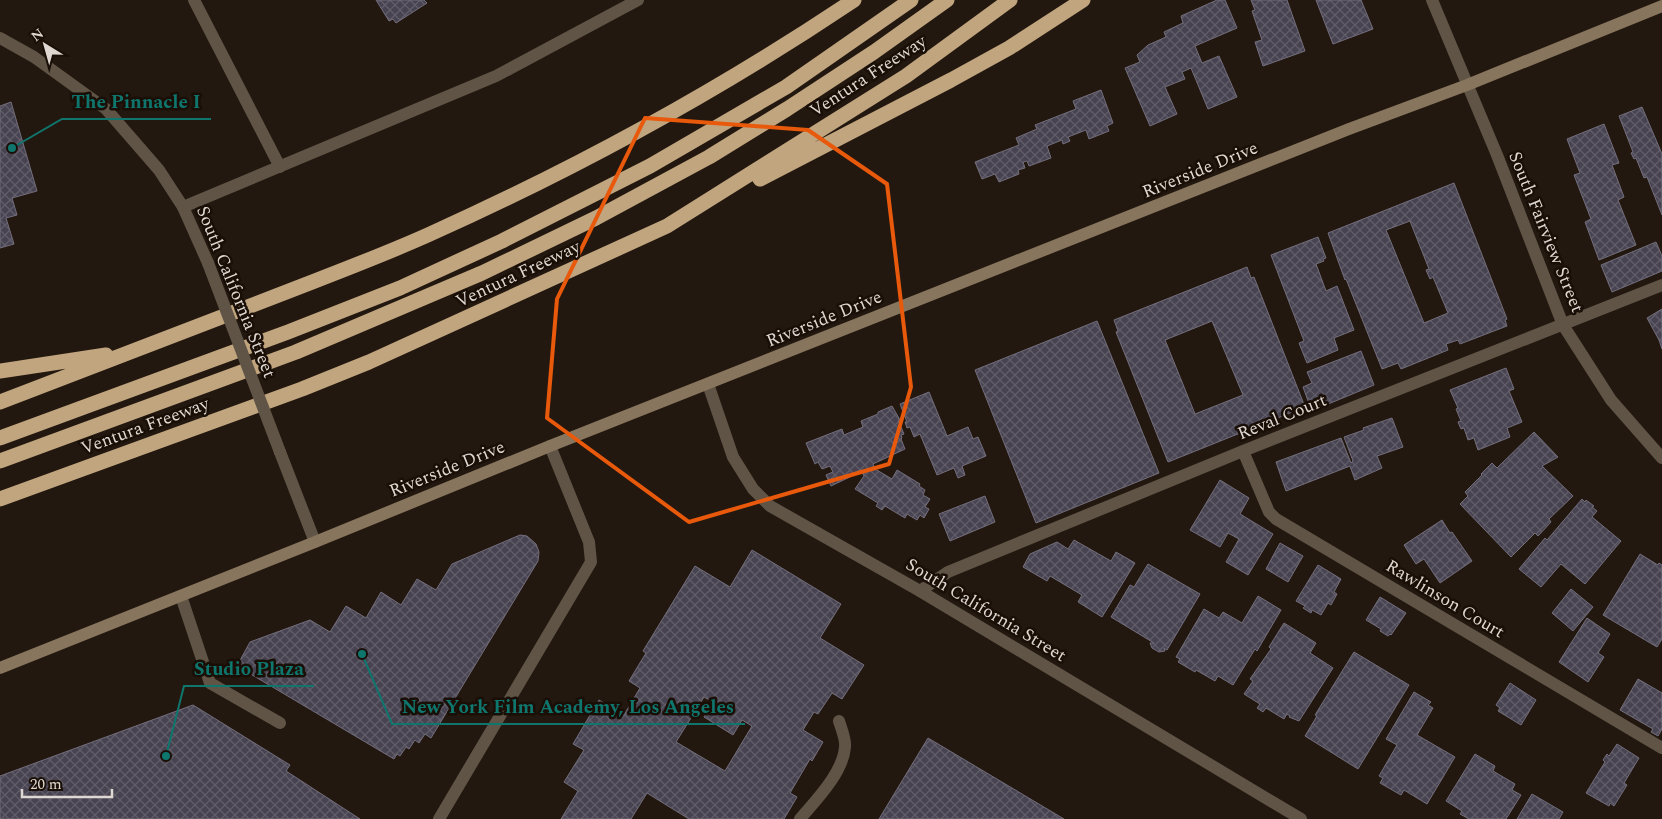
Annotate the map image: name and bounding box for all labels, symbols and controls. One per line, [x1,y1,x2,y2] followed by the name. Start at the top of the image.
[20,20,70,70] north arrow
[27,23,48,47] text: N
[804,27,933,124] street label: Ventura Freeway
[62,85,211,119] callout: The Pinnacle I
[71,88,201,117] text: The Pinnacle I
[1138,134,1262,206] street label: Riverside Drive
[1501,147,1591,317] street label: South Fairview Street
[189,202,283,382] street label: South California Street
[451,233,586,315] street label: Ventura Freeway
[762,283,886,355] street label: Riverside Drive
[1233,387,1331,447] street label: Reval Court
[77,390,214,462] street label: Ventura Freeway
[385,433,509,505] street label: Riverside Drive
[900,551,1072,669] street label: South California Street
[1380,553,1510,645] street label: Rawlinson Court
[184,652,314,686] callout: Studio Plaza
[194,655,304,684] text: Studio Plaza
[392,690,745,724] callout: New York Film Academy, Los Angeles
[402,693,734,722] text: New York Film Academy, Los Angeles
[22,766,112,798] scale bar
[30,773,62,796] text: 20 m

